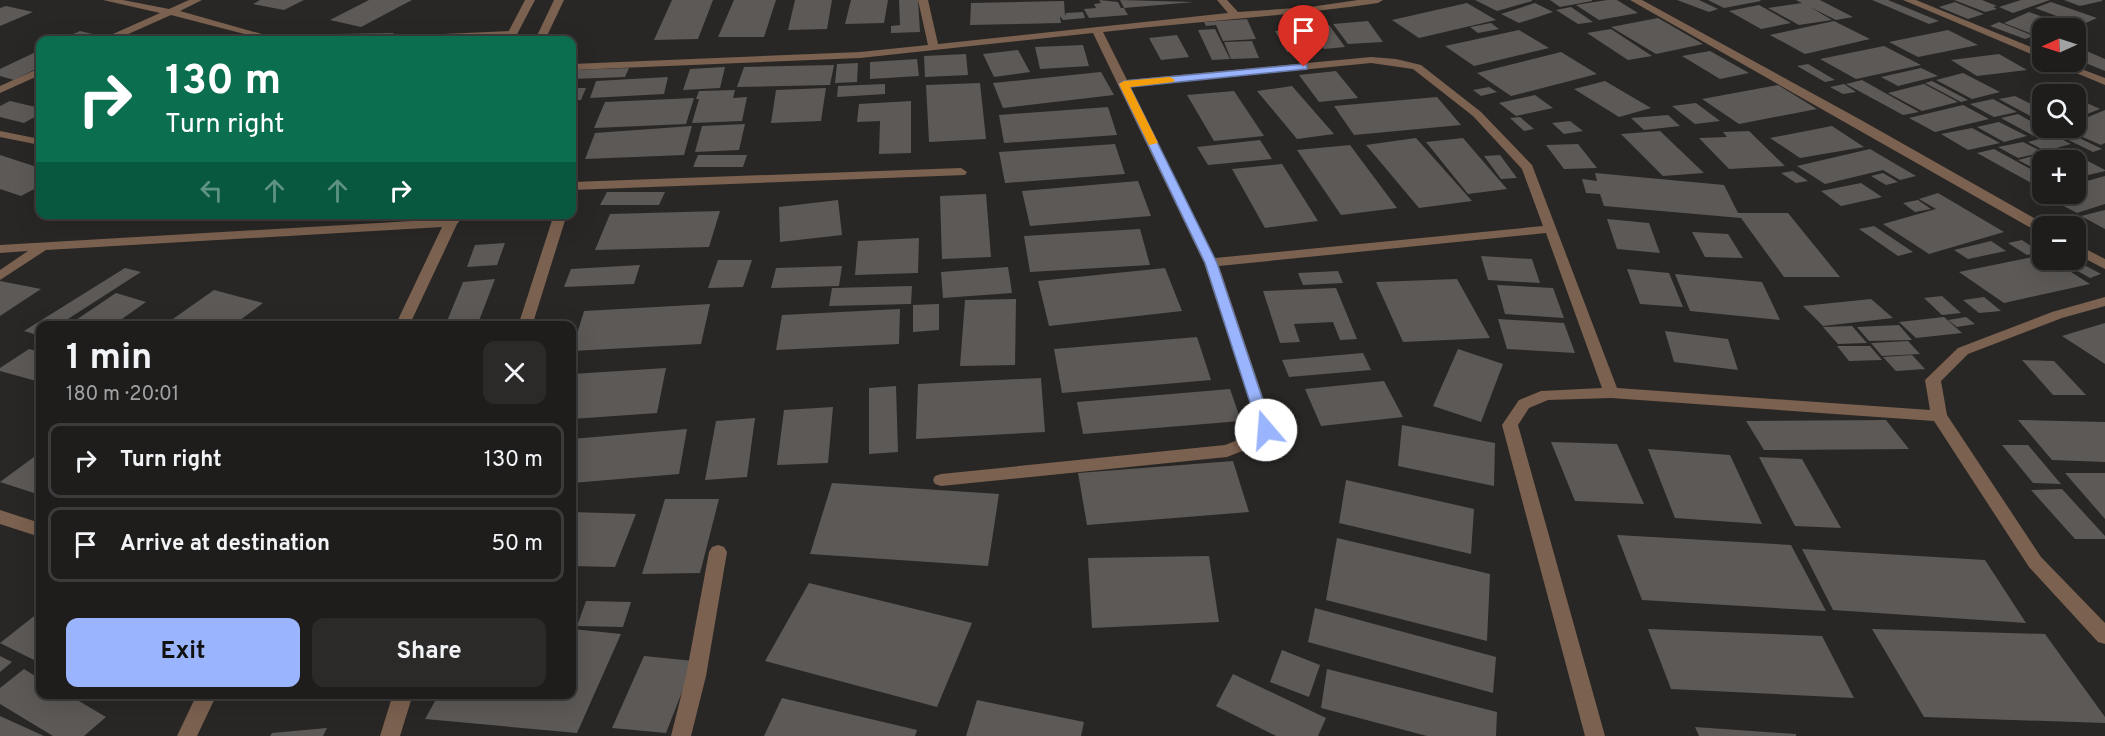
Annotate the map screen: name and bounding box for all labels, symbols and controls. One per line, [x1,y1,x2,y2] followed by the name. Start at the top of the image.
[1278,5,1329,67] pin
[1287,14,1320,47] icon: arrive
[2032,18,2086,72] north arrow
[2032,18,2086,270] map controls
[165,56,281,109] text: 130 m
[66,60,144,138] icon: right
[2032,84,2086,138] button: search
[165,108,284,142] text: Turn right
[2032,150,2086,204] button: +
[195,174,228,207] icon: left
[258,174,291,207] icon: ahead
[321,174,354,207] icon: ahead
[384,174,417,207] icon: right
[2032,216,2086,270] button: −
[66,336,152,382] text: 1 min
[483,341,546,404] button: close
[66,382,179,408] text: 180 m · 20:01
[1234,398,1298,462] position arrow
[69,444,102,477] icon: right
[120,447,222,474] text: Turn right
[484,447,543,474] text: 130 m
[69,528,102,561] icon: arrive
[120,531,330,558] text: Arrive at destination
[491,531,543,558] text: 50 m
[66,618,300,687] button: Exit
[312,618,546,687] button: Share

